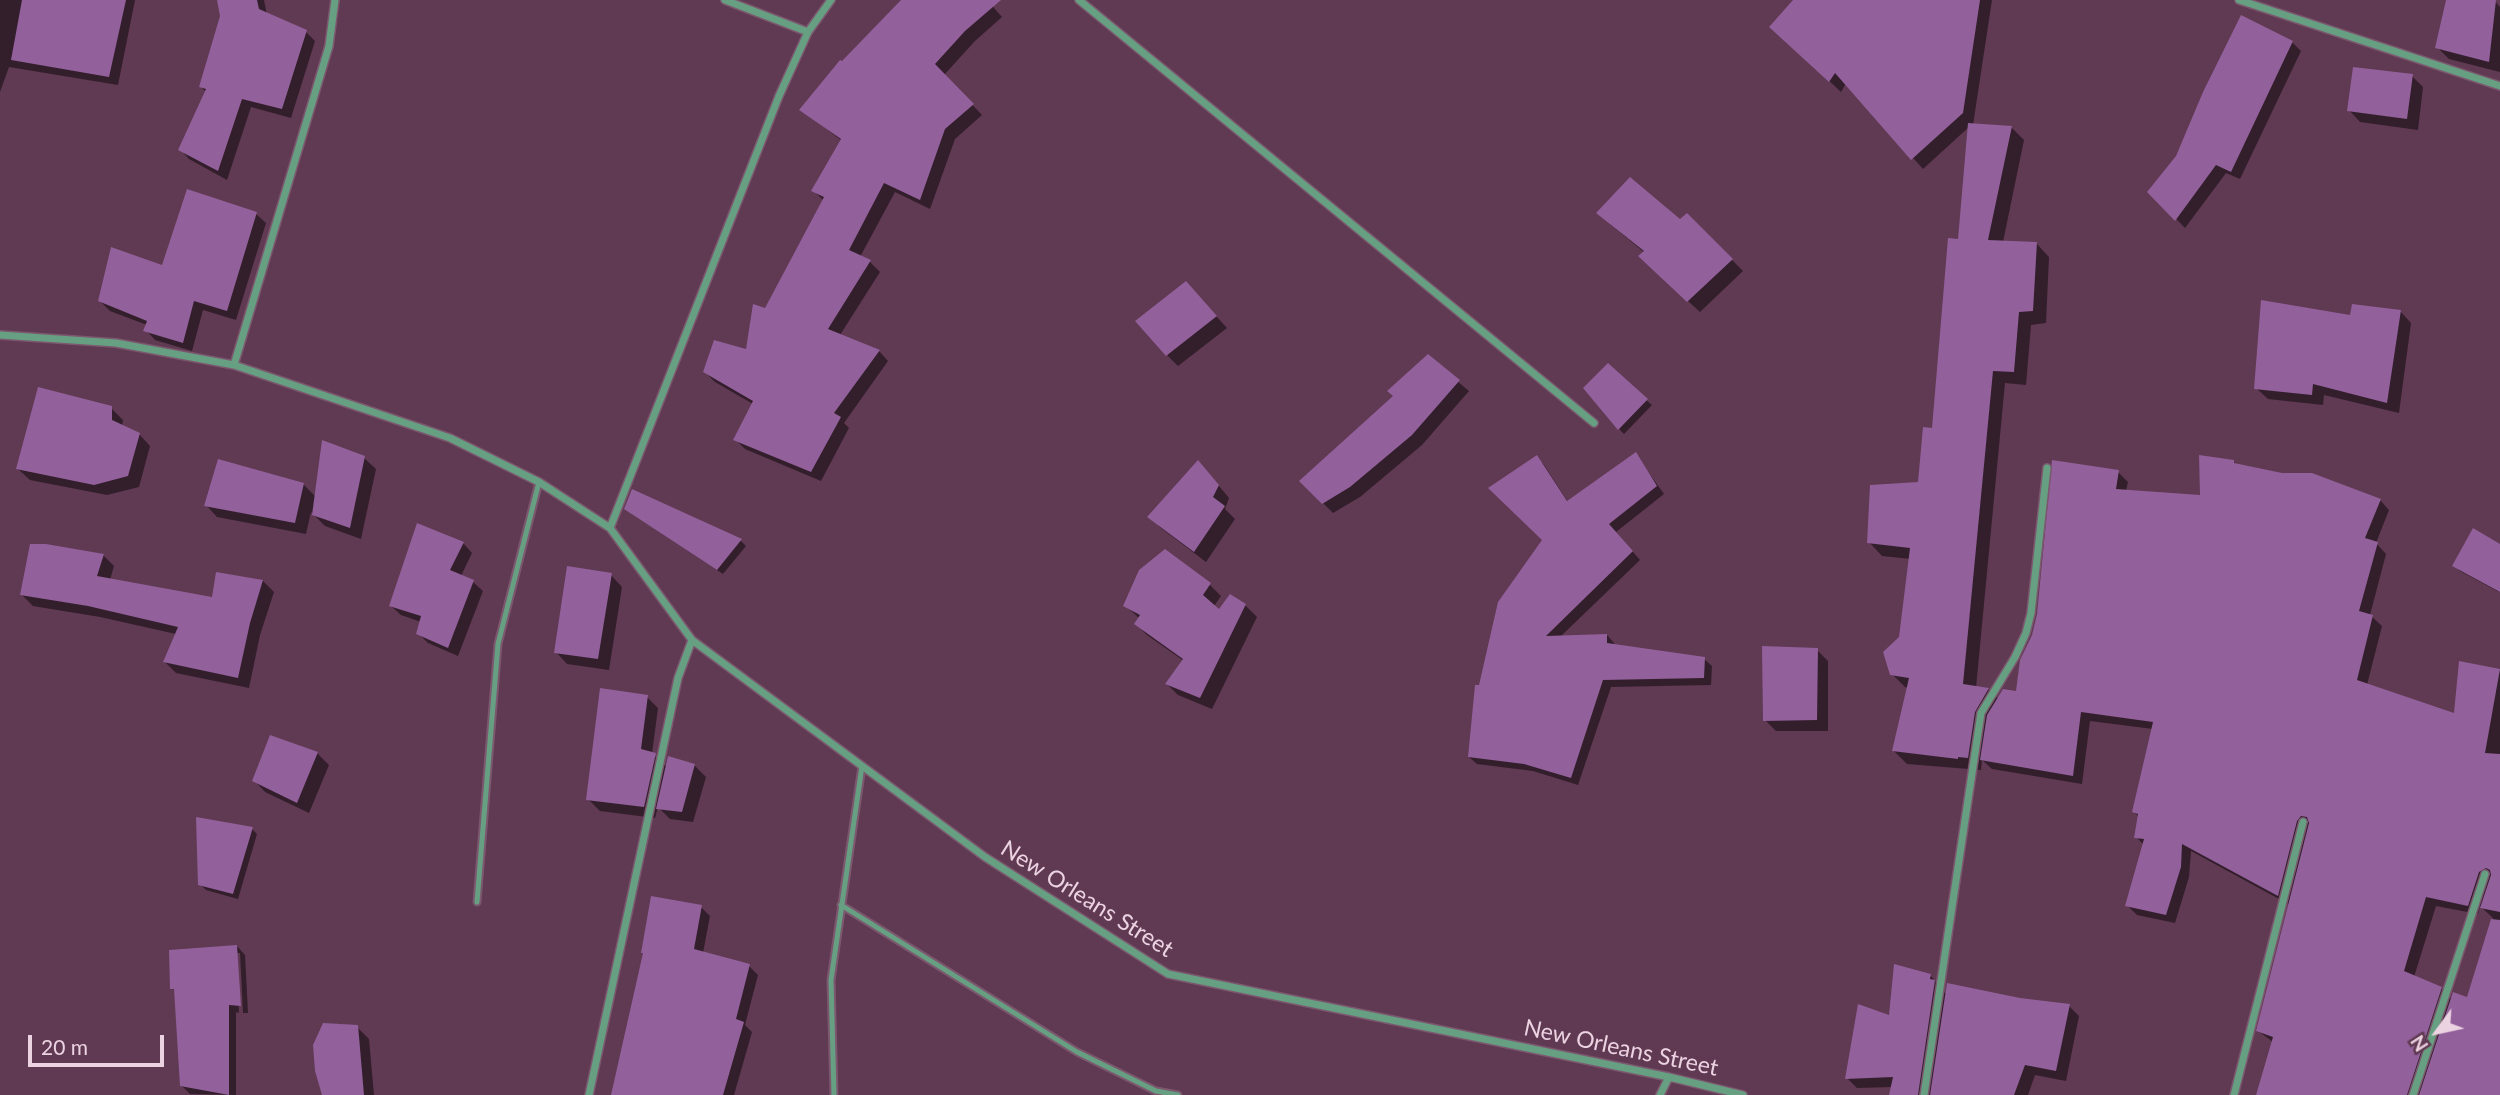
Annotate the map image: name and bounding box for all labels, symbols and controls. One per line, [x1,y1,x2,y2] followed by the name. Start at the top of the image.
[996,835,1178,963] street label: New Orleans Street
[2402,997,2472,1067] north arrow
[1521,1014,1721,1082] street label: New Orleans Street
[32,1021,168,1066] scale bar
[2405,1031,2433,1056] text: N
[41,1034,88,1059] text: 20 m

